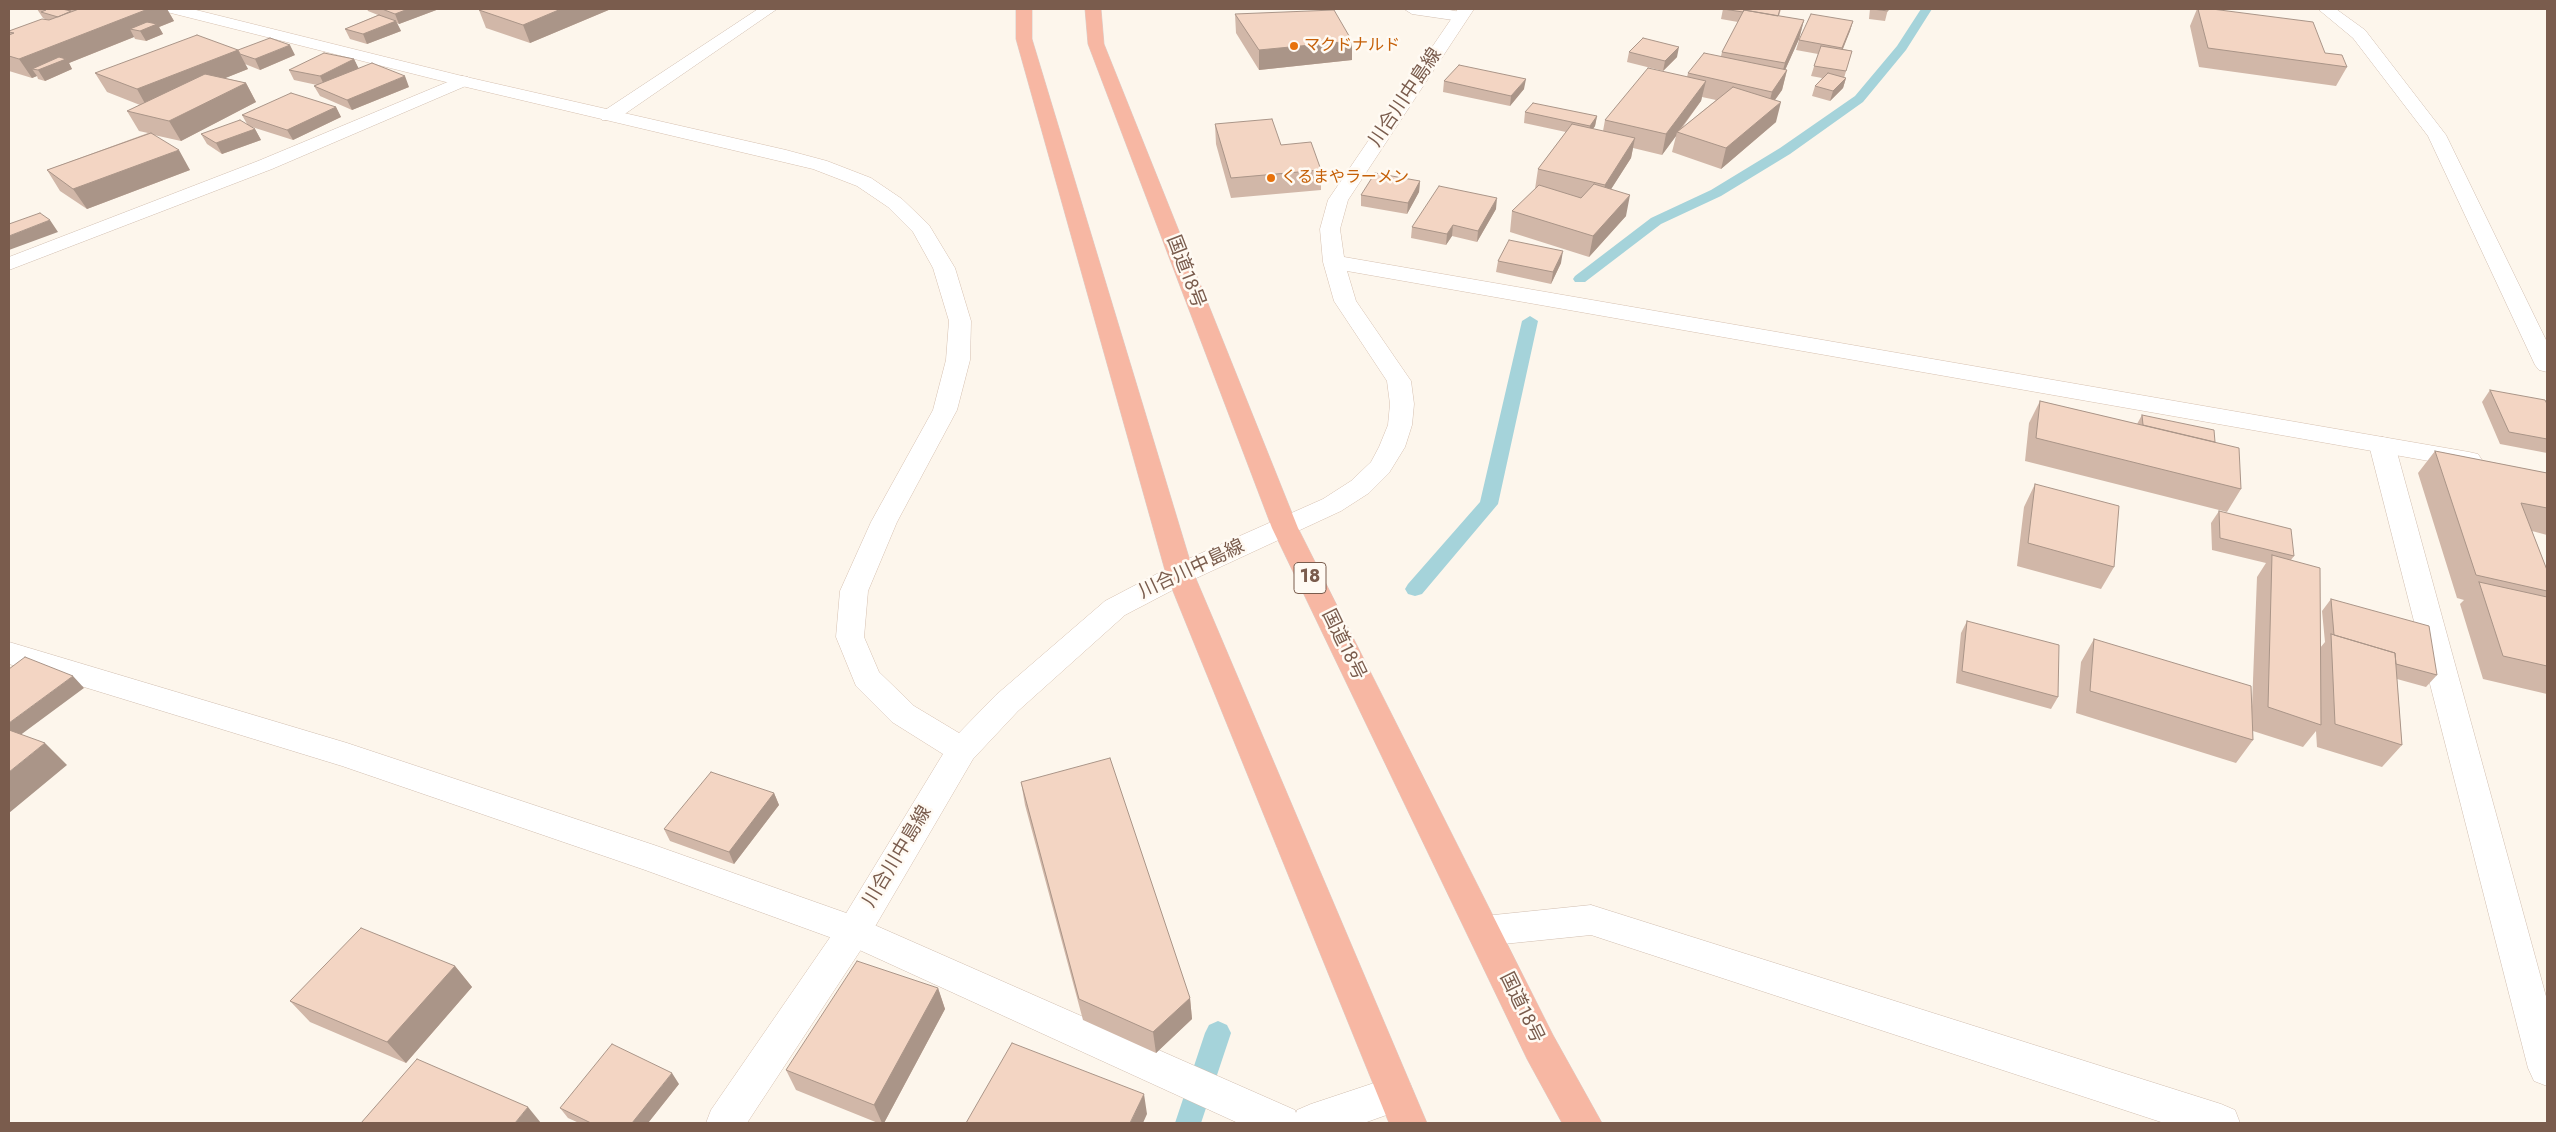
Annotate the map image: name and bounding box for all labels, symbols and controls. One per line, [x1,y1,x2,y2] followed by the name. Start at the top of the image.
[1304,36,1400,56] place label: マクドナルド
[1288,40,1300,52] marker: マクドナルド
[1365,44,1447,152] street label: 川合川中島線
[1281,168,1409,188] place label: くるまやラーメン
[1265,172,1277,184] marker: くるまやラーメン
[1161,232,1209,312] street label: 国道18号
[1136,536,1248,604] street label: 川合川中島線
[1294,562,1326,594] road number: 18
[1316,606,1370,684] street label: 国道18号
[859,802,937,912] street label: 川合川中島線
[1494,969,1548,1047] street label: 国道18号

